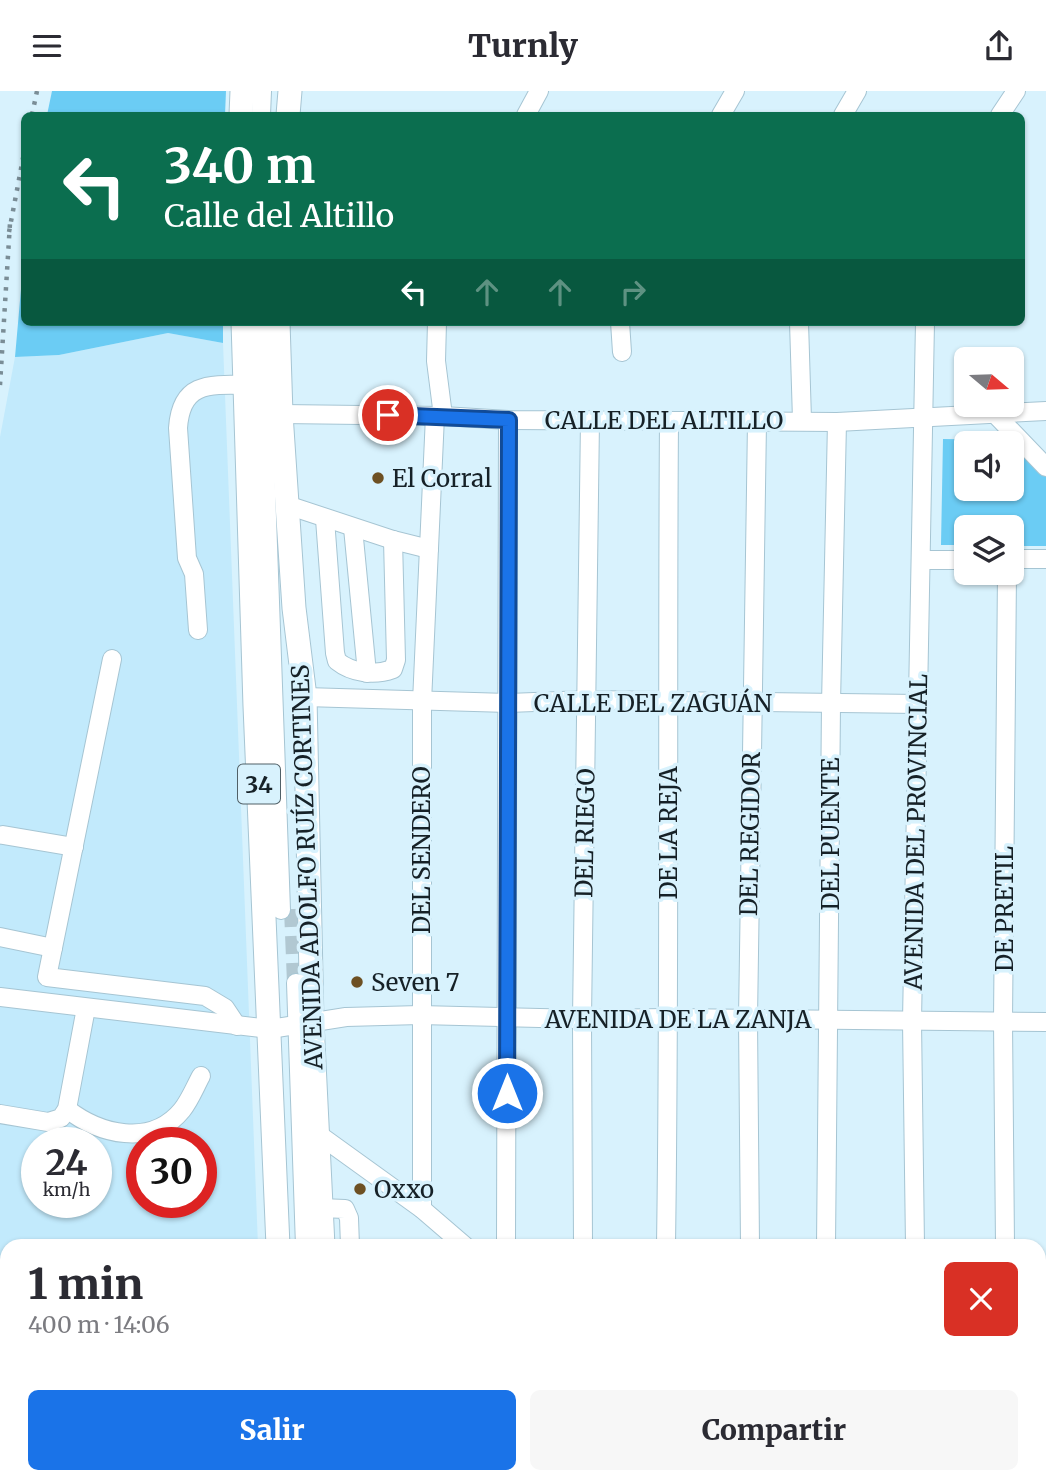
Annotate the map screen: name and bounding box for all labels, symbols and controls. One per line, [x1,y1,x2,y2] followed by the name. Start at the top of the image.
[468,26,578,66] text: Turnly
[28,27,66,65] icon: menu
[980,27,1018,65] icon: share
[164,135,315,196] text: 340 m
[49,140,140,231] icon: left
[164,196,394,236] text: Calle del Altillo
[395,273,433,311] icon: left
[468,273,506,311] icon: ahead
[541,273,579,311] icon: ahead
[614,273,652,311] icon: right
[954,347,1024,417] north arrow
[954,347,1024,585] map controls
[358,385,418,445] pin
[369,396,407,434] icon: arrive
[545,405,783,436] street label: CALLE DEL ALTILLO
[954,431,1024,501] button: sound
[392,463,492,494] place label: El Corral
[370,470,386,486] marker: El Corral
[954,515,1024,585] button: layers
[283,664,330,1071] street label: AVENIDA ADOLFO RUÍZ CORTINES
[898,673,934,991] street label: AVENIDA DEL PROVINCIAL
[534,688,773,719] street label: CALLE DEL ZAGUÁN
[733,751,767,916] street label: DEL REGIDOR
[815,757,846,910] street label: DEL PUENTE
[238,765,280,803] road number: 34
[653,765,684,900] street label: DE LA REJA
[406,766,437,934] street label: DEL SENDERO
[568,768,602,898] street label: DEL RIEGO
[989,846,1020,972] street label: DE PRETIL
[371,967,460,998] place label: Seven 7
[349,974,365,990] marker: Seven 7
[544,1004,812,1035] street label: AVENIDA DE LA ZANJA
[470,1056,544,1130] position arrow
[126,1127,217,1218] speed limit sign: 30
[45,1141,88,1185] text: 24
[374,1174,434,1205] place label: Oxxo
[43,1178,90,1201] text: km/h
[352,1181,368,1197] marker: Oxxo
[28,1258,143,1310] text: 1 min
[944,1262,1018,1336] button: close
[28,1310,170,1339] text: 400 m · 14:06
[28,1390,516,1470] button: Salir
[530,1390,1018,1470] button: Compartir

